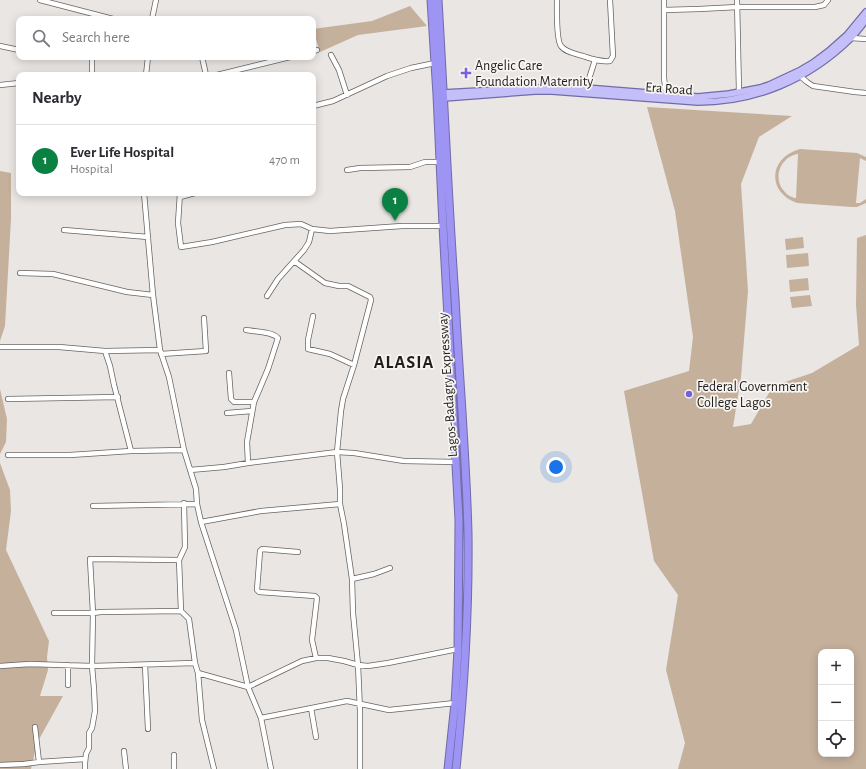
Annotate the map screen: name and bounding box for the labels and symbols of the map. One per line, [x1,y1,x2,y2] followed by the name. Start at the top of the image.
[475,59,593,89] place label: Angelic Care Foundation Maternity
[460,67,472,79] marker: Angelic Care Foundation Maternity
[645,80,693,98] street label: Era Road
[382,188,408,221] pin: 1
[436,312,460,458] street label: Lagos-Badagry Expressway
[374,354,434,372] district label: ALASIA
[697,380,808,410] place label: Federal Government College Lagos
[684,389,694,399] marker: Federal Government College Lagos
[546,457,566,477] your location

